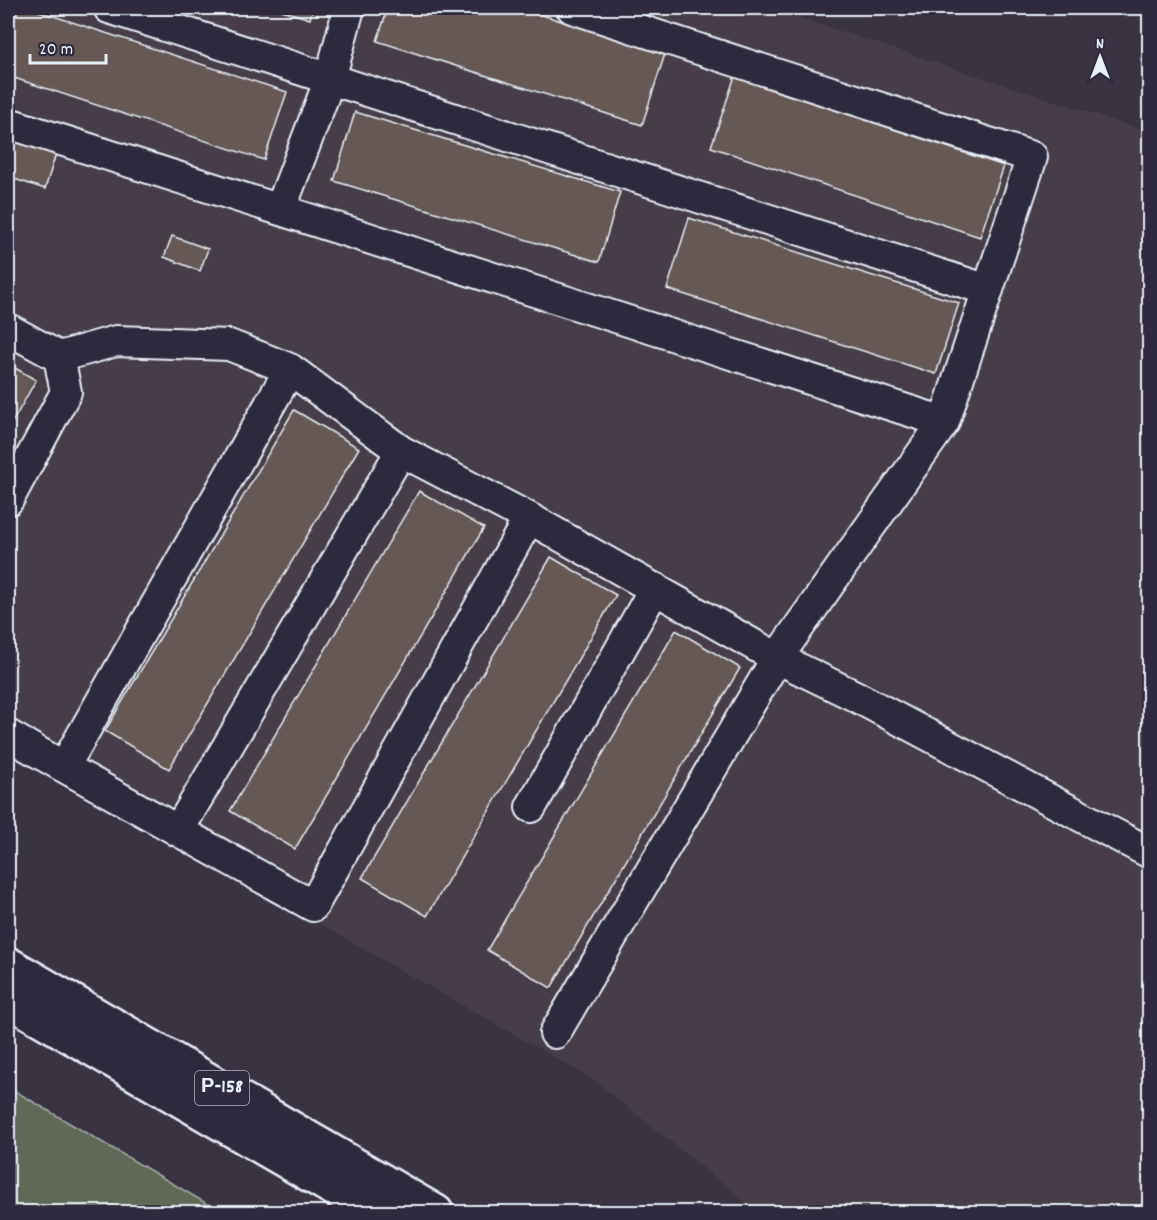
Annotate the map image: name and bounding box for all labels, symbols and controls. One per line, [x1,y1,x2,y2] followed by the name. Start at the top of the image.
[30,27,106,65] scale bar
[1070,27,1130,87] north arrow
[1096,33,1104,56] text: N
[39,38,73,63] text: 20 m
[195,1071,249,1105] road number: Р-158

